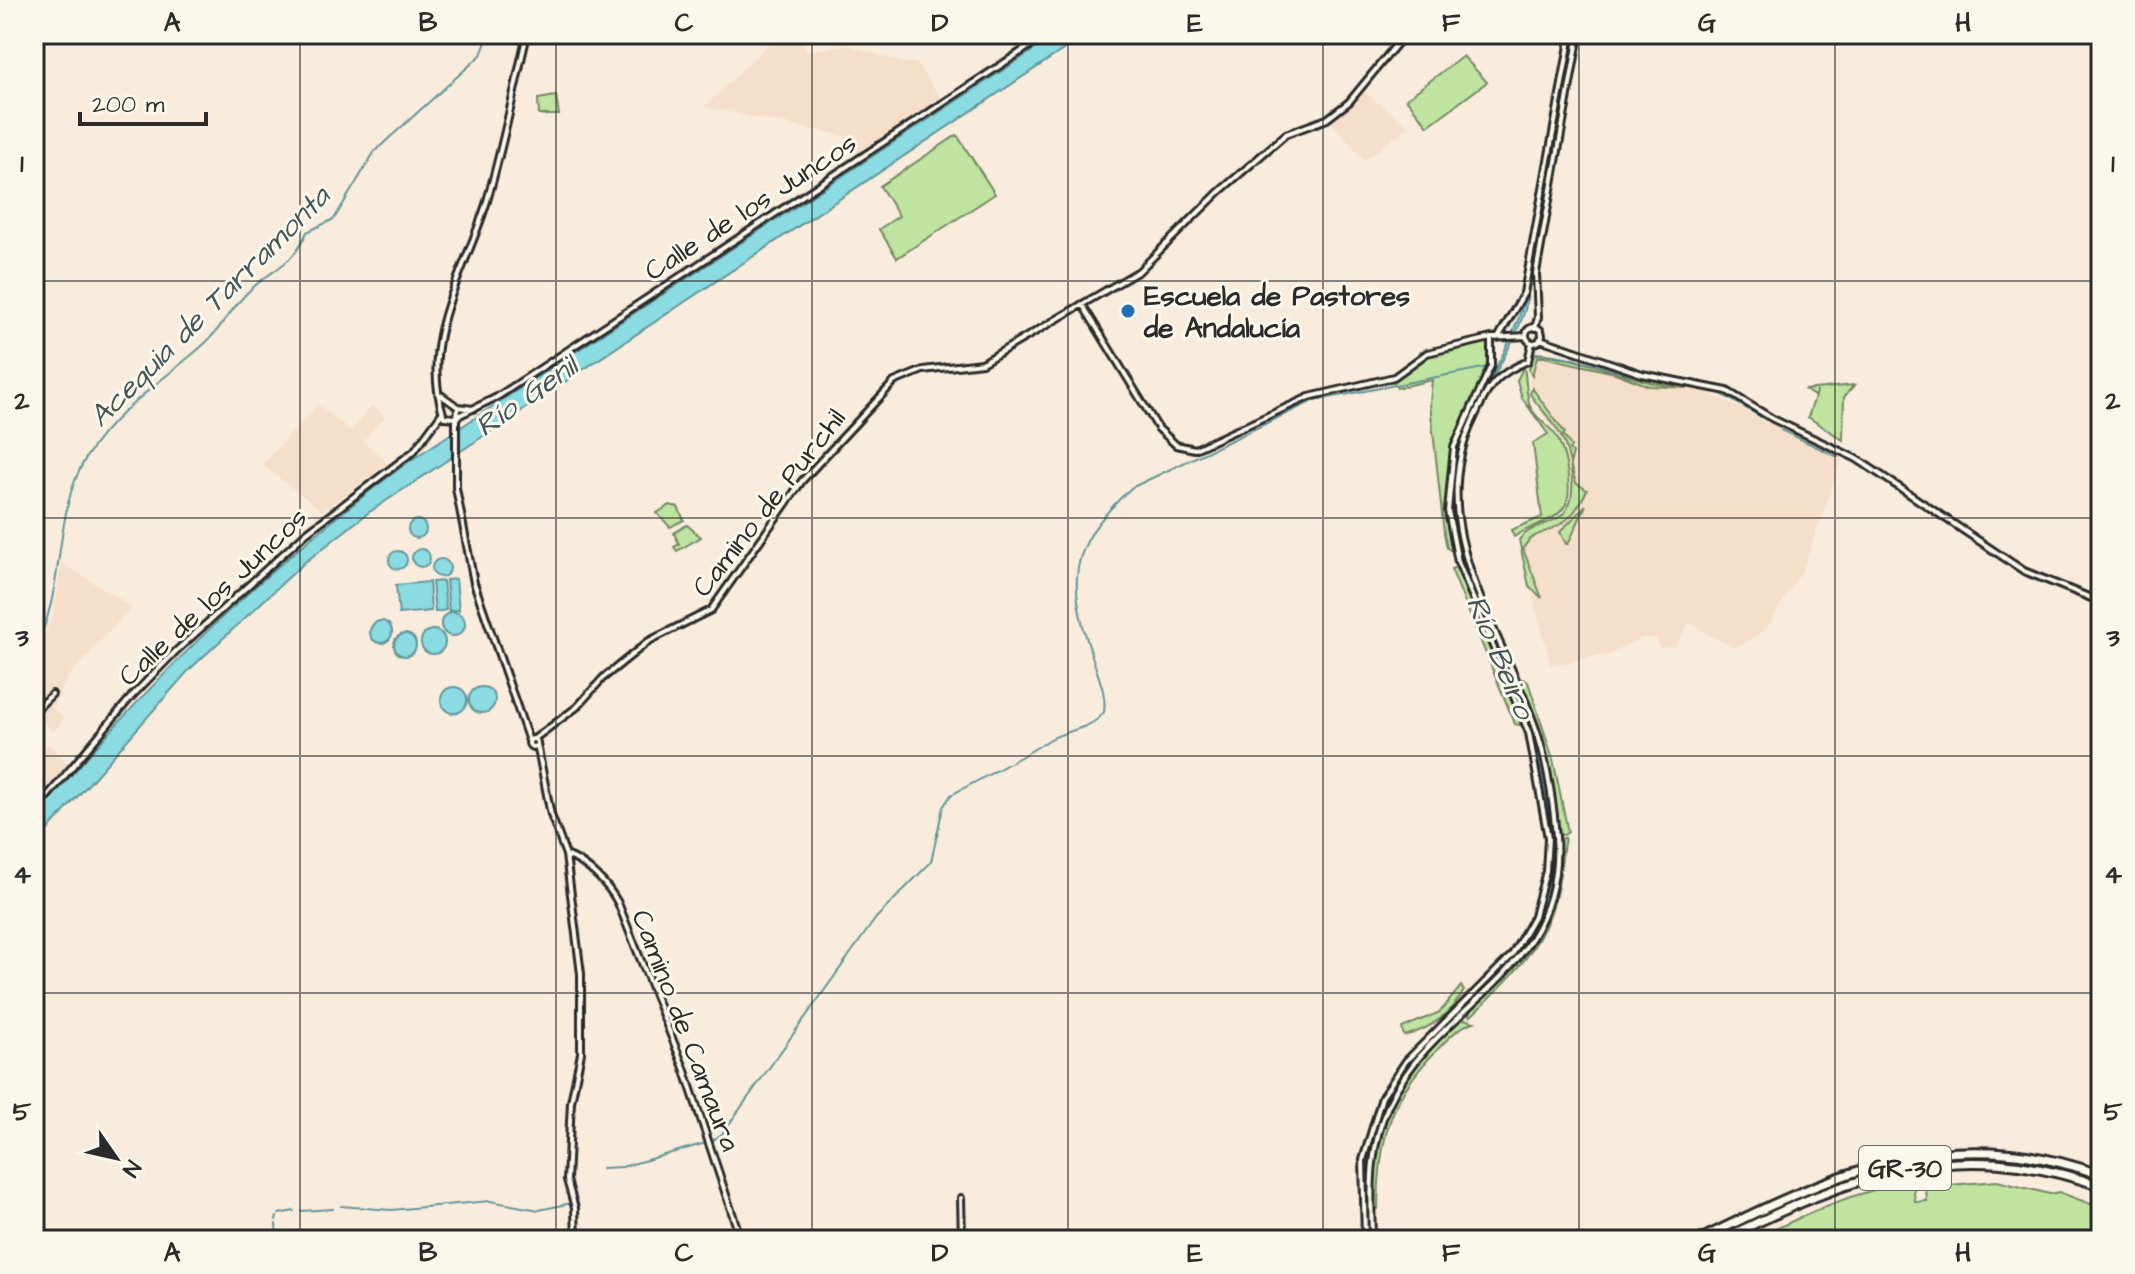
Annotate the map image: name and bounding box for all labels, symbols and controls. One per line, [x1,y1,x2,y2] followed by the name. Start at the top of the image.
[164,5,181,41] text: A
[419,5,438,41] text: B
[675,5,694,41] text: C
[932,5,949,41] text: D
[1187,5,1203,41] text: E
[1442,5,1461,41] text: F
[1698,5,1716,41] text: G
[1955,5,1971,41] text: H
[80,76,206,126] scale bar
[92,88,165,122] text: 200 m
[637,124,865,291] street label: Calle de los Juncos
[20,146,24,182] text: 1
[2111,146,2115,182] text: 1
[80,176,341,437] water label: Acequia de Tarramonta
[1143,277,1410,348] place label: Escuela de Pastores de Andalucía
[1119,302,1137,320] marker: Escuela de Pastores de Andalucía
[467,344,589,447] water label: Río Genil
[14,383,30,419] text: 2
[2105,383,2121,419] text: 2
[683,400,855,605] street label: Camino de Purchil
[110,499,316,695] street label: Calle de los Juncos
[1455,589,1546,728] water label: Río Beiro
[14,620,29,656] text: 3
[2105,620,2120,656] text: 3
[13,857,31,893] text: 4
[2104,857,2122,893] text: 4
[622,904,750,1157] street label: Camino de Camaura
[13,1094,32,1130] text: 5
[2104,1094,2123,1130] text: 5
[76,1118,156,1198] north arrow
[1859,1146,1951,1190] road number: GR-30
[115,1154,148,1183] text: N
[164,1235,181,1271] text: A
[419,1235,438,1271] text: B
[675,1235,694,1271] text: C
[932,1235,949,1271] text: D
[1187,1235,1203,1271] text: E
[1442,1235,1461,1271] text: F
[1698,1235,1716,1271] text: G
[1955,1235,1971,1271] text: H

